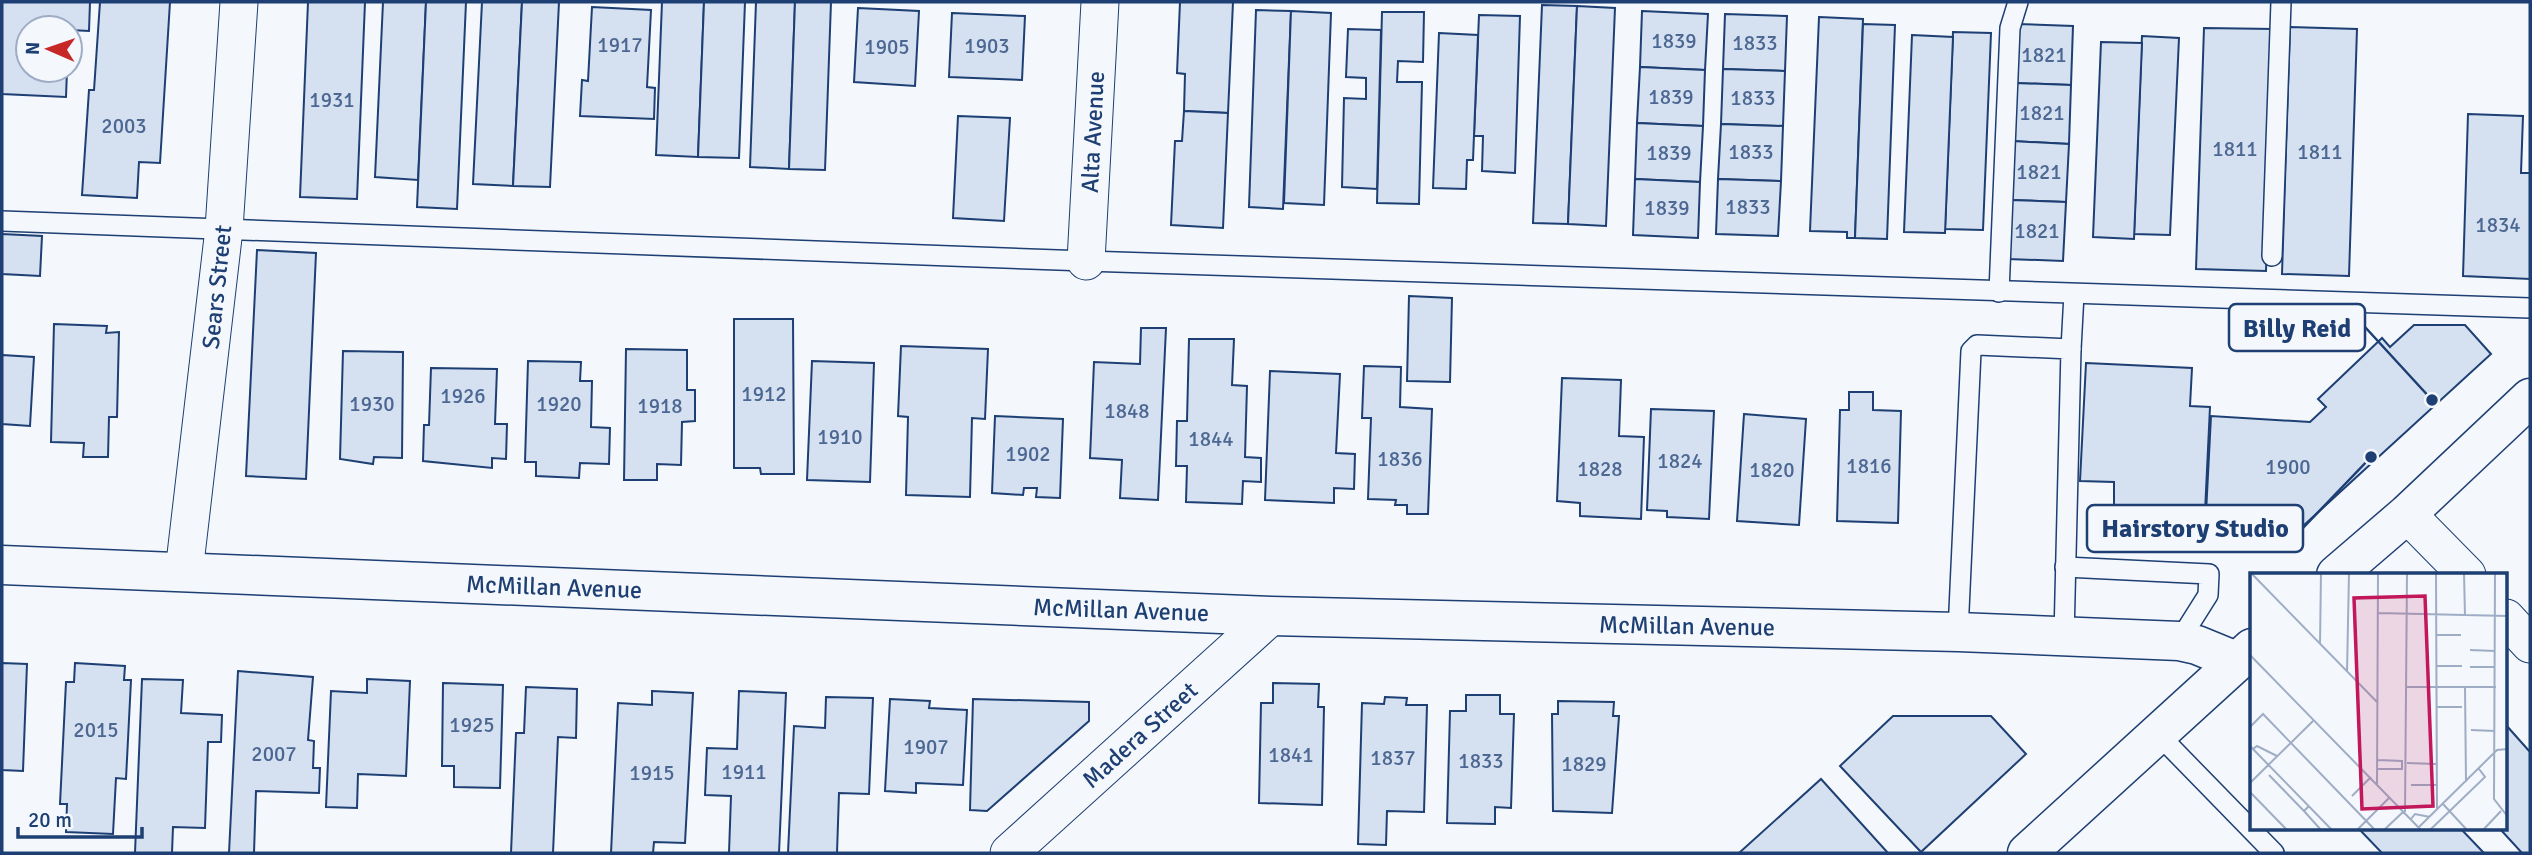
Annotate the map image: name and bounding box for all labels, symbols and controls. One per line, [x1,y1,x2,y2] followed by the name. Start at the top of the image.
[14,14,84,84] north arrow
[1651,28,1697,54] house number: 1839
[1732,30,1778,56] house number: 1833
[597,32,643,58] house number: 1917
[964,33,1010,59] house number: 1903
[864,34,910,60] house number: 1905
[21,41,45,55] text: N
[2021,42,2067,68] house number: 1821
[1075,70,1111,194] street label: Alta Avenue
[1648,84,1694,110] house number: 1839
[1730,85,1776,111] house number: 1833
[309,87,355,113] house number: 1931
[2019,100,2065,126] house number: 1821
[101,113,147,139] house number: 2003
[2212,136,2258,162] house number: 1811
[1728,139,1774,165] house number: 1833
[2297,139,2343,165] house number: 1811
[1646,140,1692,166] house number: 1839
[2016,159,2062,185] house number: 1821
[1725,194,1771,220] house number: 1833
[1644,195,1690,221] house number: 1839
[2475,212,2521,238] house number: 1834
[2014,218,2060,244] house number: 1821
[196,223,238,351] street label: Sears Street
[2229,304,2365,351] callout: Billy Reid
[2243,313,2351,345] text: Billy Reid
[741,381,787,407] house number: 1912
[440,383,486,409] house number: 1926
[349,391,395,417] house number: 1930
[536,391,582,417] house number: 1920
[637,393,683,419] house number: 1918
[1104,398,1150,424] house number: 1848
[817,424,863,450] house number: 1910
[1188,426,1234,452] house number: 1844
[1005,441,1051,467] house number: 1902
[1377,446,1423,472] house number: 1836
[1657,448,1703,474] house number: 1824
[1846,453,1892,479] house number: 1816
[2265,454,2311,480] house number: 1900
[1577,456,1623,482] house number: 1828
[1749,457,1795,483] house number: 1820
[2087,505,2303,552] callout: Hairstory Studio
[2101,513,2289,545] text: Hairstory Studio
[465,569,643,605] street label: McMillan Avenue
[2250,573,2508,830] inset map
[1032,592,1210,628] street label: McMillan Avenue
[1599,609,1775,643] street label: McMillan Avenue
[1076,675,1204,795] street label: Madera Street
[449,712,495,738] house number: 1925
[73,717,119,743] house number: 2015
[903,734,949,760] house number: 1907
[251,741,297,767] house number: 2007
[1268,742,1314,768] house number: 1841
[1370,745,1416,771] house number: 1837
[1458,748,1504,774] house number: 1833
[1561,751,1607,777] house number: 1829
[721,759,767,785] house number: 1911
[629,760,675,786] house number: 1915
[18,796,142,840] scale bar
[28,807,72,833] text: 20 m

